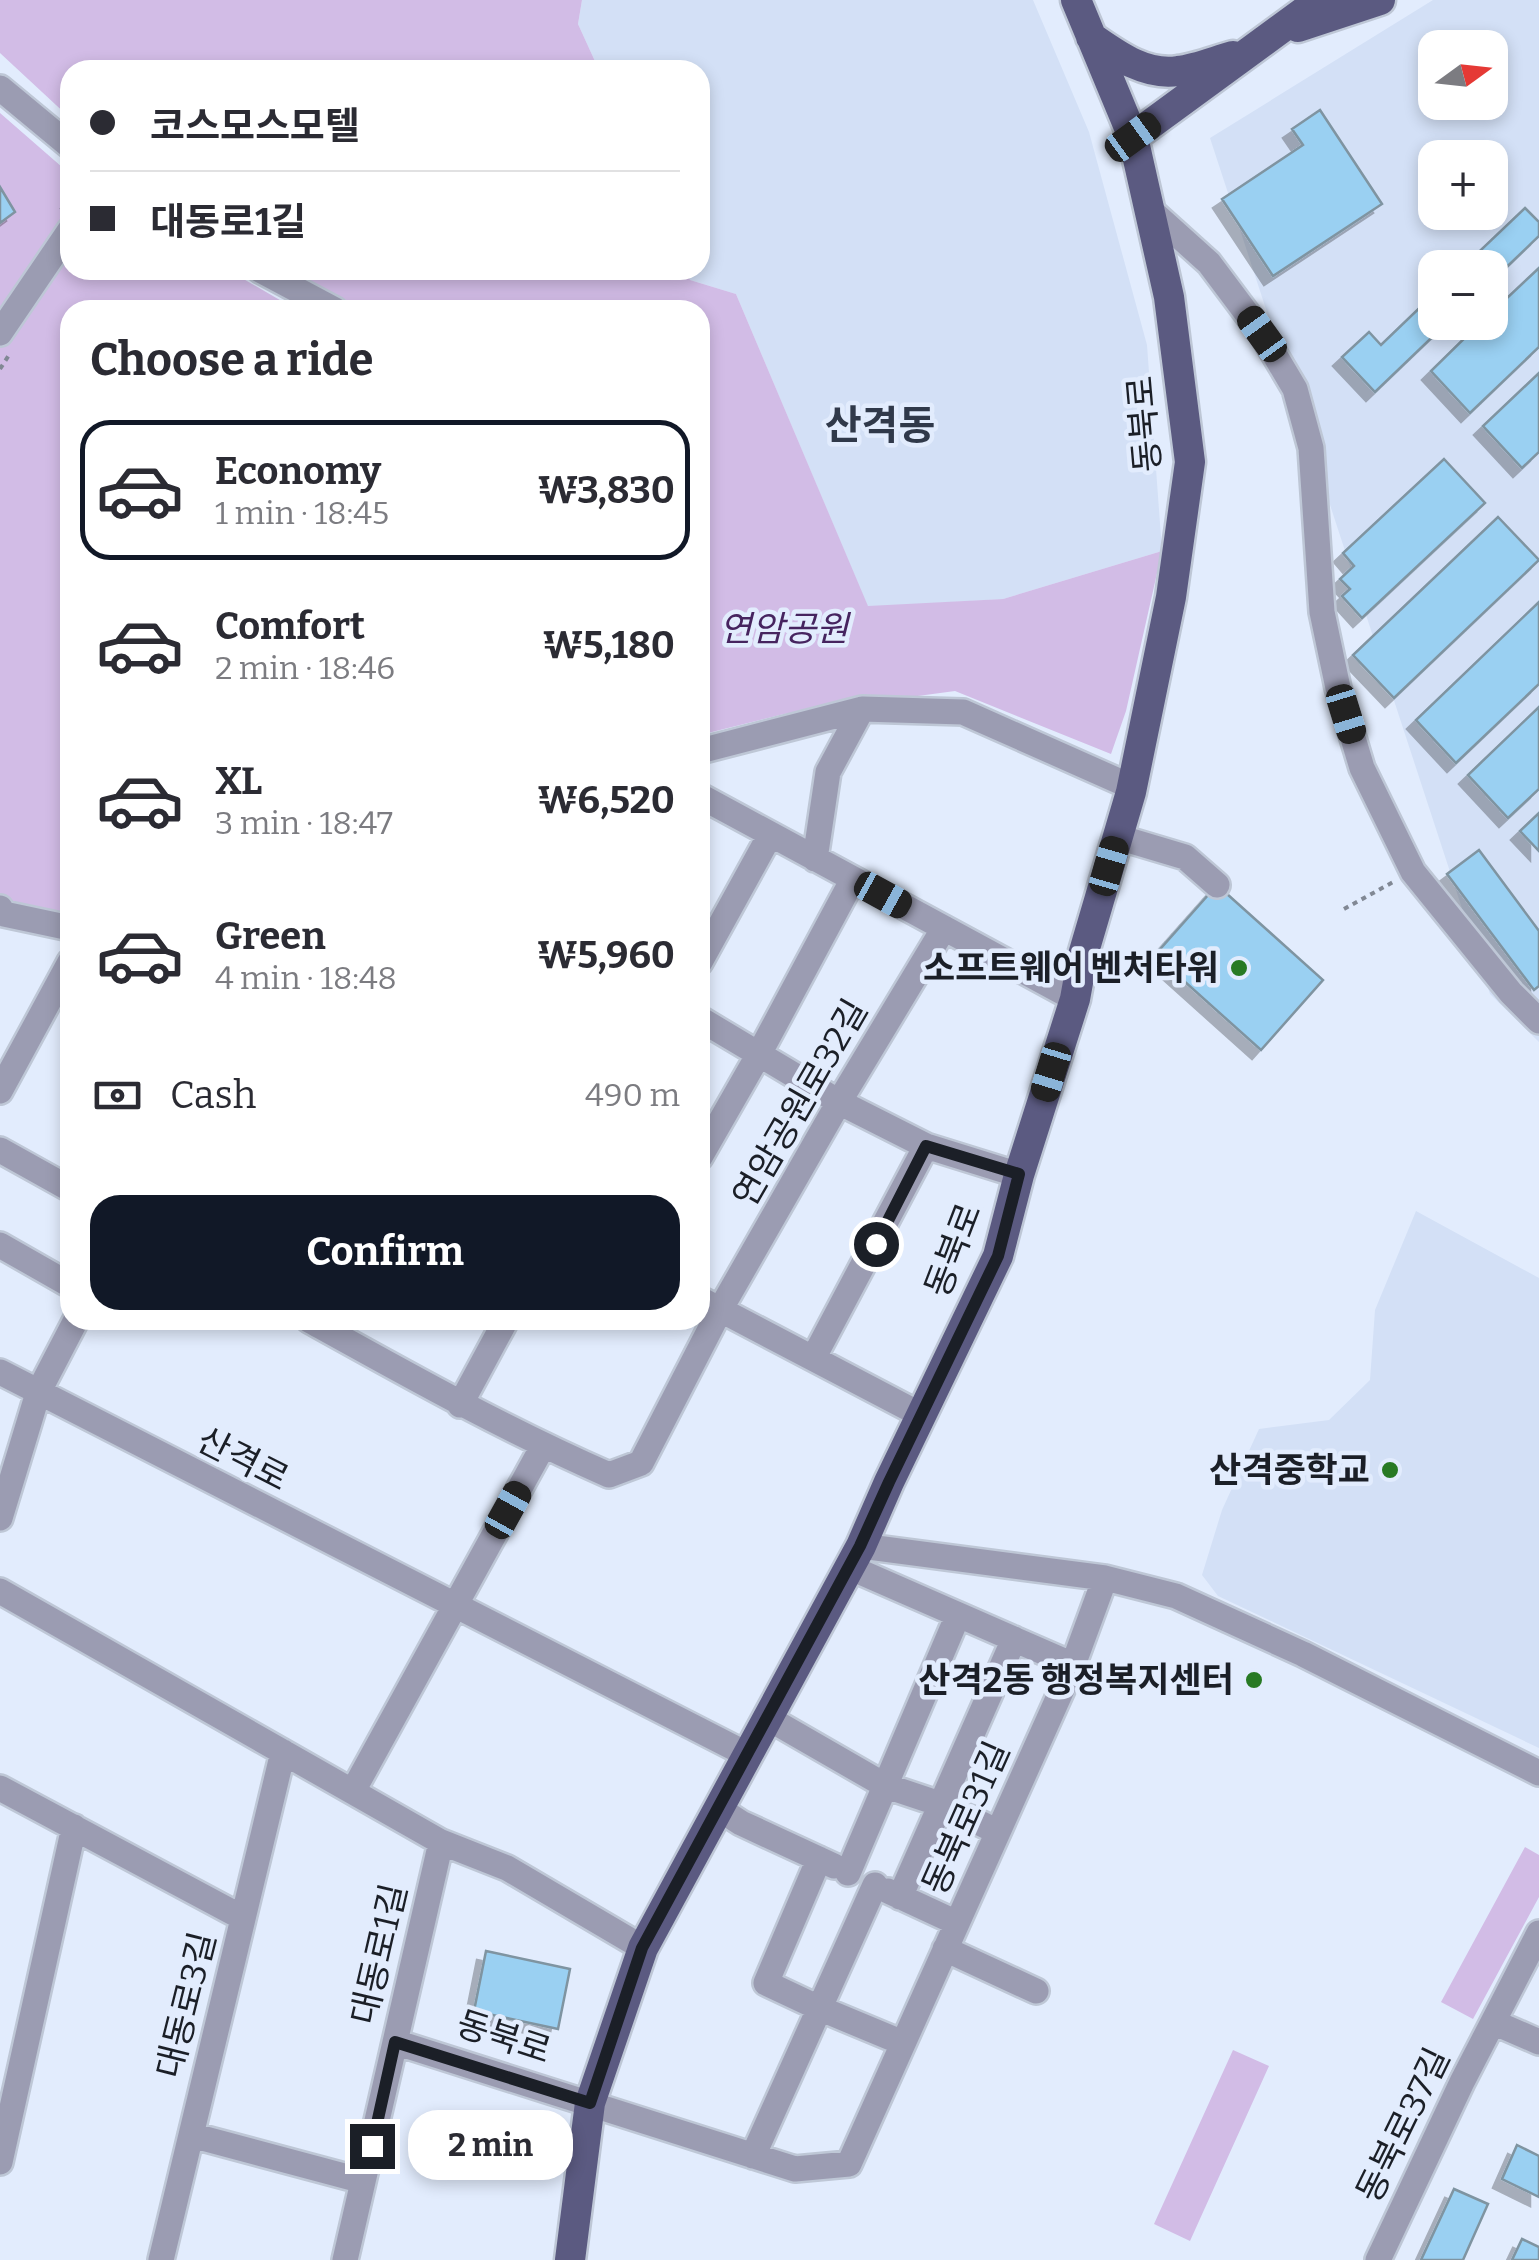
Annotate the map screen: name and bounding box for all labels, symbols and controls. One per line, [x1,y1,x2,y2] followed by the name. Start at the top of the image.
[1418,30,1508,120] north arrow
[1418,30,1508,340] map controls
[150,103,360,149] text: 코스모스모텔
[1100,107,1166,167] car
[1418,140,1508,230] button: +
[150,199,306,245] text: 대동로1길
[1418,250,1508,340] button: −
[1232,301,1292,367] car
[90,333,373,387] text: Choose a ride
[1119,374,1169,474] street label: 동북로
[825,402,935,450] district label: 산격동
[95,445,185,535] icon: car
[215,448,381,494] text: Economy
[538,467,675,513] text: ₩3,830
[215,494,389,532] text: 1 min · 18:45
[95,600,185,690] icon: car
[215,603,365,649] text: Comfort
[720,608,851,650] park label: 연암공원
[543,622,675,668] text: ₩5,180
[215,649,395,687] text: 2 min · 18:46
[1323,681,1369,747] car
[95,755,185,845] icon: car
[215,758,262,804] text: XL
[538,777,675,823] text: ₩6,520
[215,804,393,842] text: 3 min · 18:47
[1086,833,1132,899] car
[849,867,917,923] car
[95,910,185,1000] icon: car
[215,913,326,959] text: Green
[537,932,675,978] text: ₩5,960
[923,947,1219,989] place label: 소프트웨어 벤처타워
[1228,957,1250,979] marker: 소프트웨어 벤처타워
[215,959,397,997] text: 4 min · 18:48
[724,992,876,1214] street label: 연암공원로32길
[1028,1039,1074,1105] car
[90,1068,145,1123] icon: cash
[170,1072,256,1118] text: Cash
[585,1076,680,1114] text: 490 m
[90,1195,680,1310] button: Confirm
[916,1197,990,1303] street label: 동북로
[854,1222,899,1267] route start
[190,1418,296,1500] street label: 산격로
[1209,1449,1370,1491] place label: 산격중학교
[1379,1459,1401,1481] marker: 산격중학교
[480,1476,536,1544] car
[918,1659,1234,1701] place label: 산격2동 행정복지센터
[1243,1669,1265,1691] marker: 산격2동 행정복지센터
[914,1735,1018,1901] street label: 동북로31길
[342,1880,416,2028] street label: 대동로1길
[148,1928,224,2082] street label: 대동로3길
[452,2002,556,2072] street label: 동북로
[1348,2041,1458,2209] street label: 동북로37길
[407,2111,572,2181] callout: 2 min
[350,2124,395,2169] route end
[448,2126,533,2164] text: 2 min

